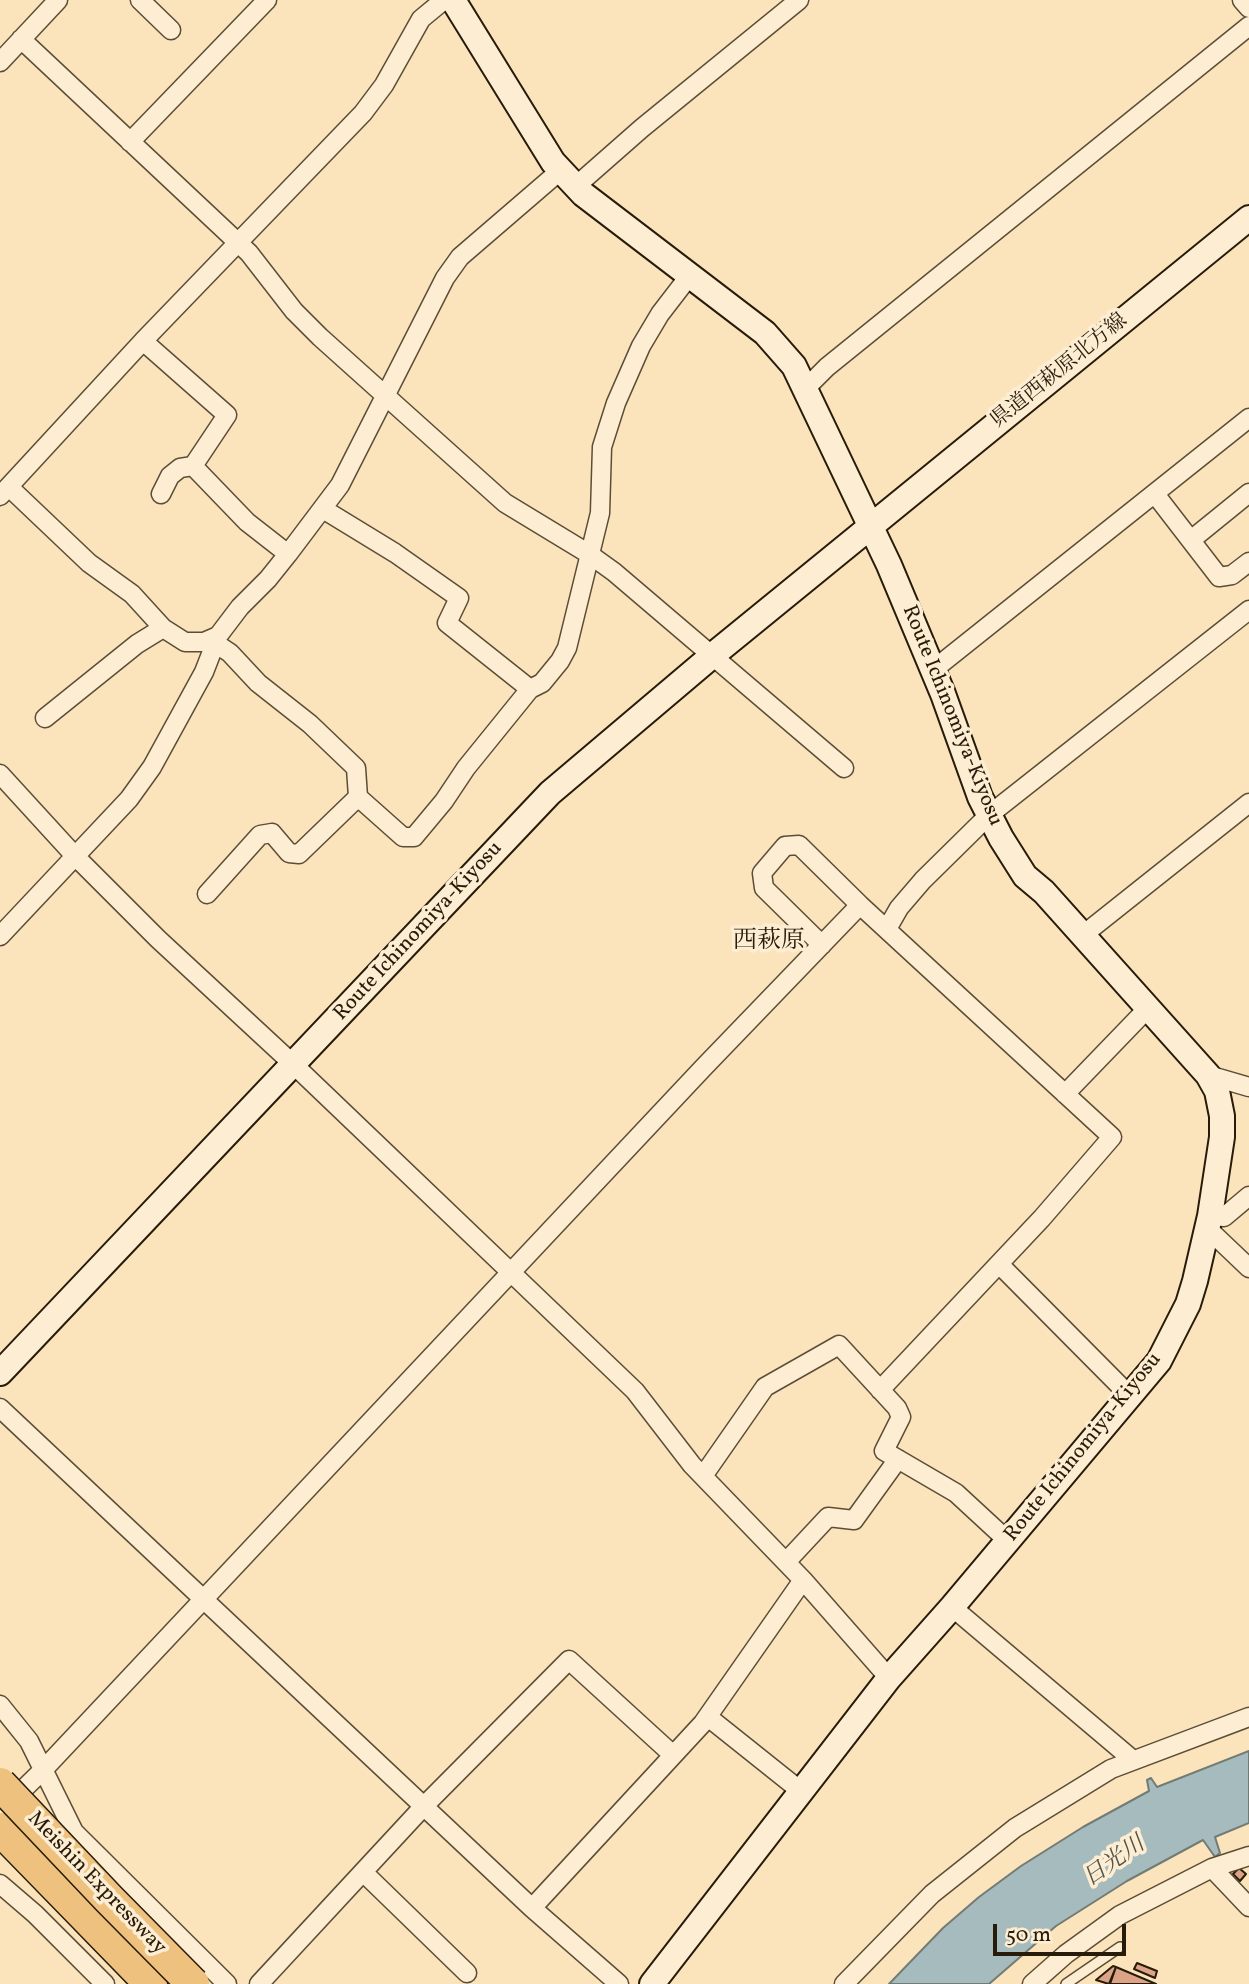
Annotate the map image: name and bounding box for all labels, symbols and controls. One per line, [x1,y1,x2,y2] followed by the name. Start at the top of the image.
[987,309,1133,435] street label: 県道西萩原北方線
[895,602,1007,830] street label: Route Ichinomiya-Kiyosu
[329,837,509,1027] street label: Route Ichinomiya-Kiyosu
[733,929,805,957] district label: 西萩原
[1000,1348,1168,1548] street label: Route Ichinomiya-Kiyosu
[21,1807,171,1961] street label: Meishin Expressway
[1079,1832,1151,1894] water label: 日光川
[997,1910,1130,1954] scale bar
[1006,1921,1051,1950] text: 50 m

